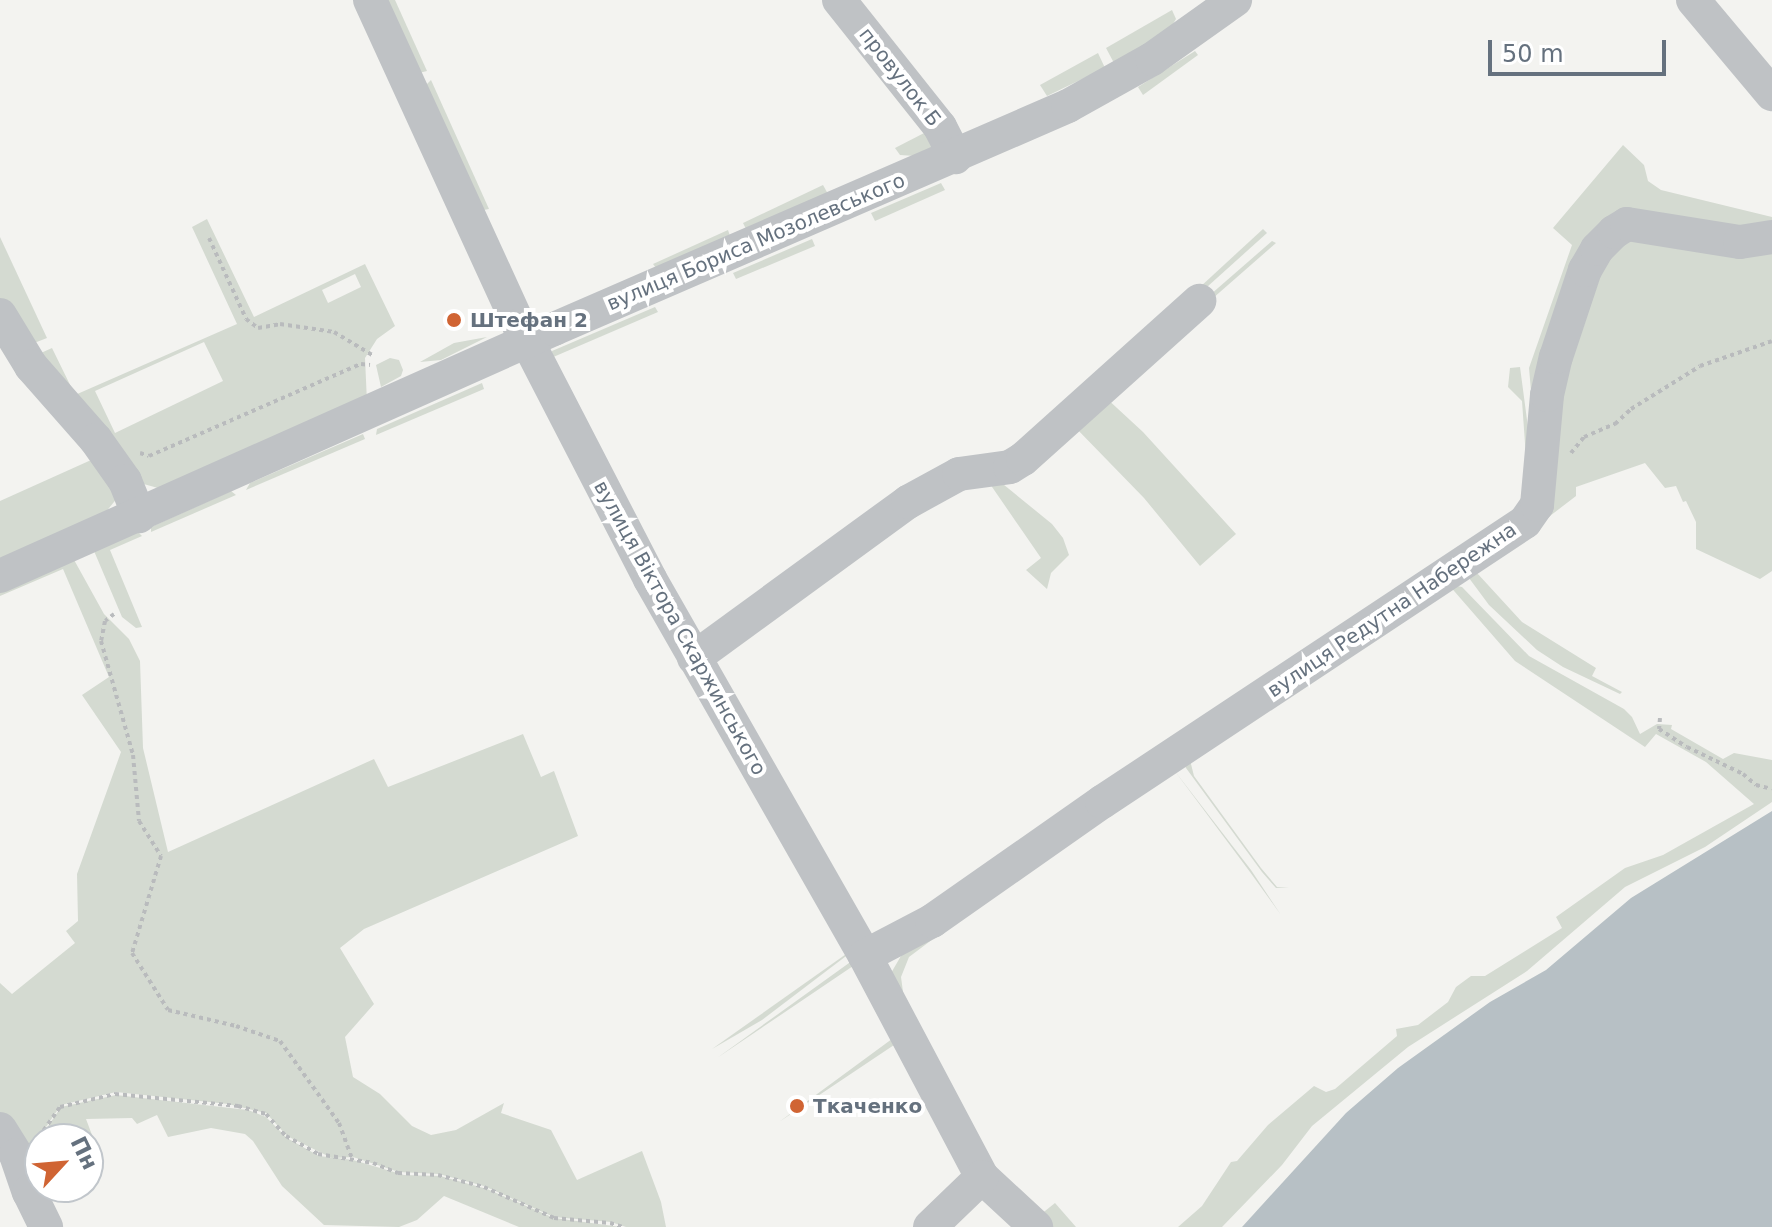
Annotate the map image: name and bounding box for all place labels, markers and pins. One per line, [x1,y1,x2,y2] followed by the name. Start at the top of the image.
[470,308,588,332] place label: Штефан 2
[445,311,463,329] marker: Штефан 2
[813,1094,922,1118] place label: Ткаченко
[788,1097,806,1115] marker: Ткаченко

